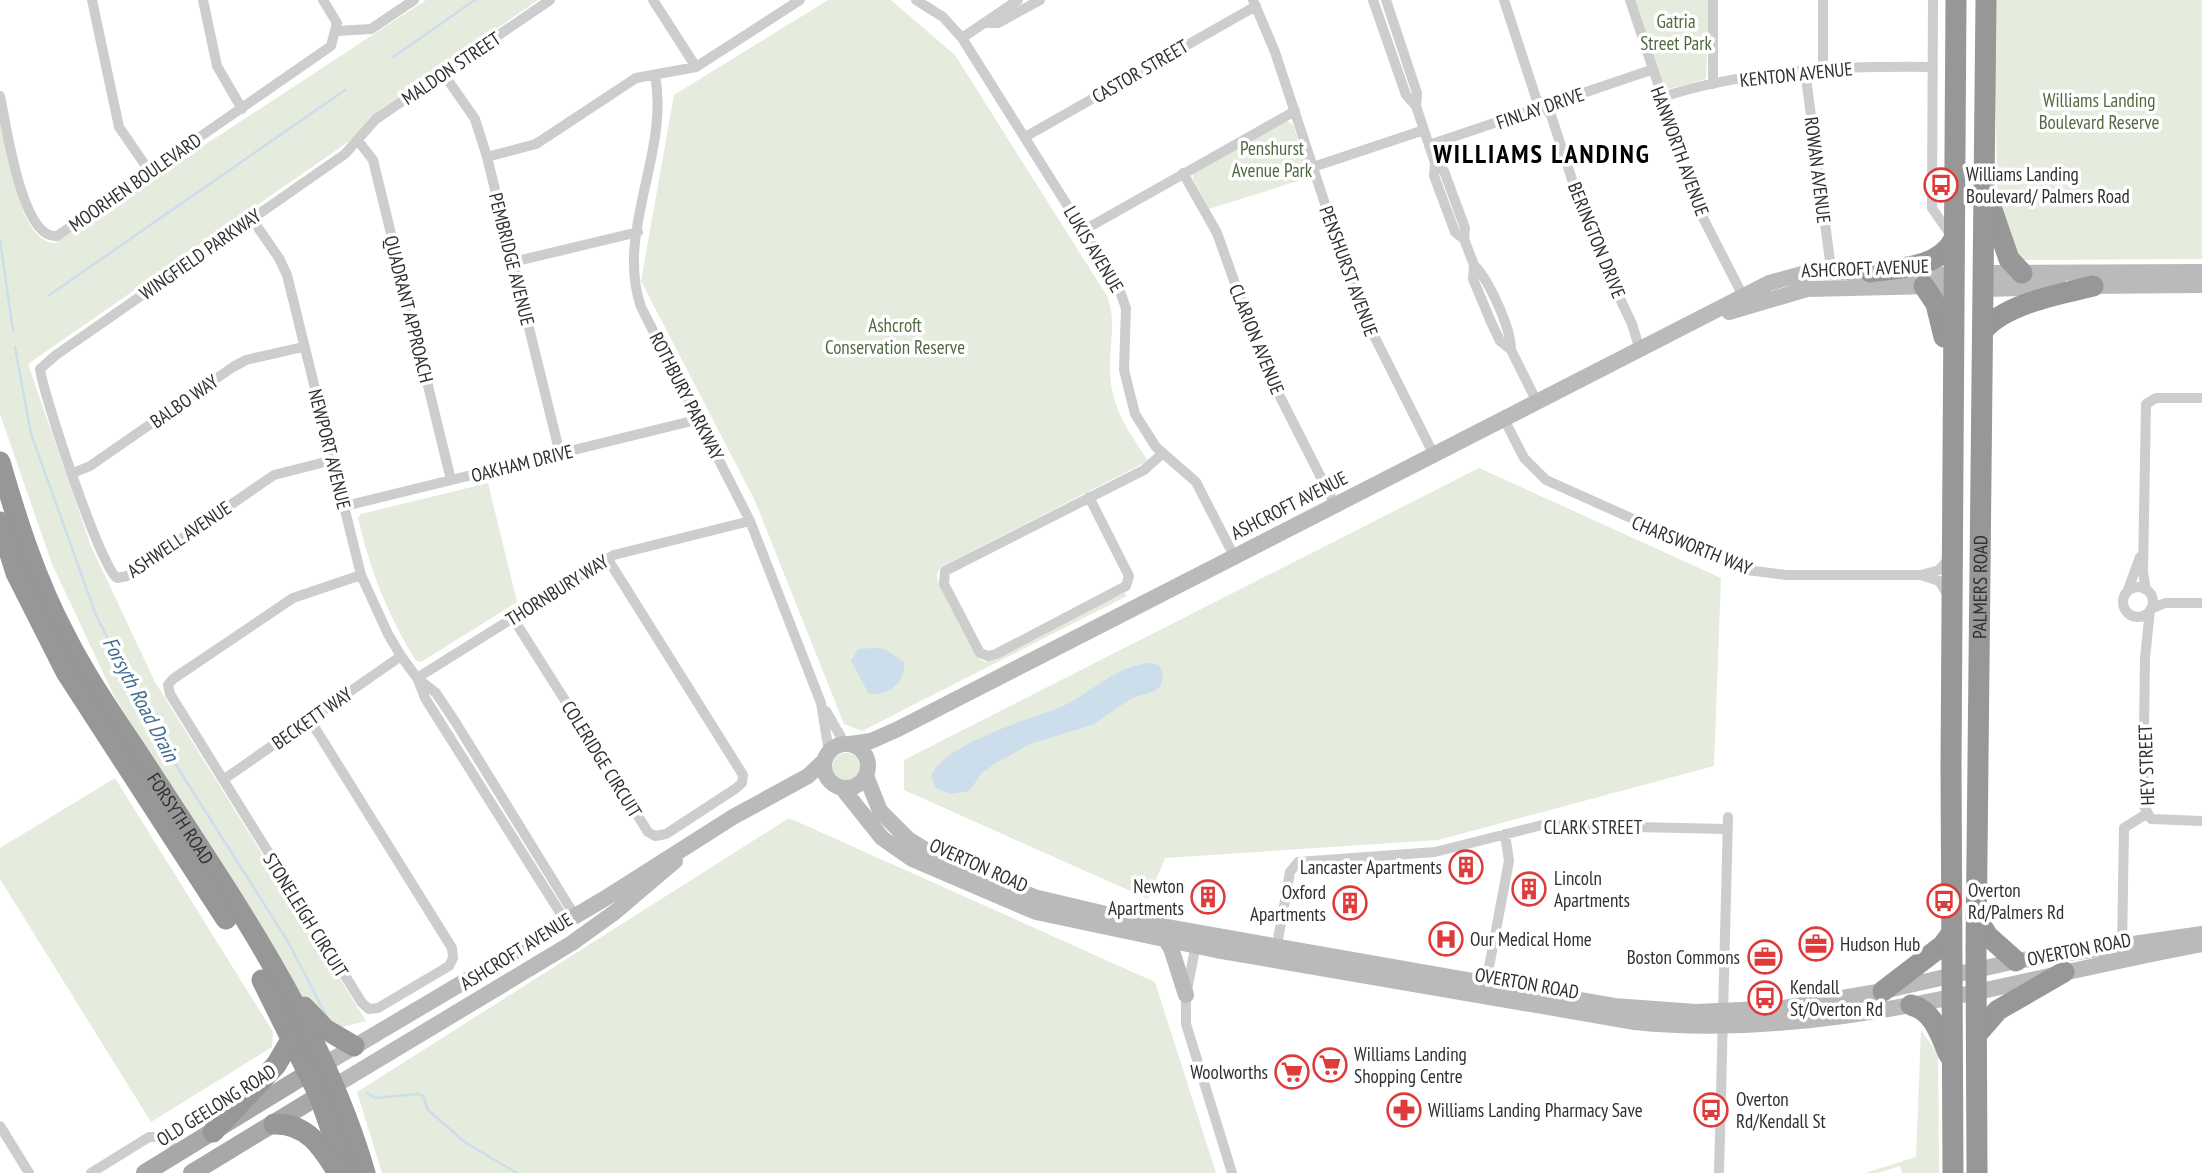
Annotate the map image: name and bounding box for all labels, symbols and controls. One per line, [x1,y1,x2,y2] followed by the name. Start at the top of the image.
[1640,9,1712,55] park label: Gatria Street Park
[397,26,505,110] street label: MALDON STREET
[1088,34,1193,108] street label: CASTOR STREET
[1738,56,1854,92] street label: KENTON AVENUE
[1493,82,1587,134] street label: FINLAY DRIVE
[1645,83,1715,219] street label: HANWORTH AVENUE
[2039,88,2160,134] park label: Williams Landing Boulevard Reserve
[1800,115,1836,225] street label: ROWAN AVENUE
[64,127,206,237] street label: MOORHEN BOULEVARD
[1232,136,1313,182] park label: Penshurst Avenue Park
[1432,137,1651,170] district label: WILLIAMS LANDING
[1966,162,2130,208] place label: Williams Landing Boulevard/ Palmers Road
[1922,166,1960,204] bus stop icon: Williams Landing Boulevard/ Palmers Road
[1563,178,1631,302] street label: BERINGTON DRIVE
[484,190,540,328] street label: PEMBRIDGE AVENUE
[1059,201,1129,297] street label: LUKIS AVENUE
[1314,202,1384,340] street label: PENSHURST AVENUE
[135,203,266,305] street label: WINGFIELD PARKWAY
[379,233,439,385] street label: QUADRANT APPROACH
[1801,254,1929,282] street label: ASHCROFT AVENUE
[1224,280,1290,398] street label: CLARION AVENUE
[825,313,965,359] park label: Ashcroft Conservation Reserve
[645,328,730,464] street label: ROTHBURY PARKWAY
[145,369,223,433] street label: BALBO WAY
[303,386,357,512] street label: NEWPORT AVENUE
[469,439,575,487] street label: OAKHAM DRIVE
[1227,465,1351,545] street label: ASHCROFT AVENUE
[122,495,236,583] street label: ASHWELL AVENUE
[1628,510,1756,580] street label: CHARSWORTH WAY
[1967,535,1992,639] street label: PALMERS ROAD
[501,549,613,631] street label: THORNBURY WAY
[97,632,186,767] water label: Forsyth Road Drain
[267,681,357,754] street label: BECKETT WAY
[557,696,648,822] street label: COLERIDGE CIRCUIT
[2133,724,2159,806] street label: HEY STREET
[142,768,219,869] street label: FORSYTH ROAD
[1544,815,1643,839] street label: CLARK STREET
[926,833,1032,897] street label: OVERTON ROAD
[258,848,354,982] street label: STONELEIGH CIRCUIT
[1447,848,1485,886] building icon: Lancaster Apartments
[1300,855,1442,879] place label: Lancaster Apartments
[1554,866,1630,912] place label: Lincoln Apartments
[1510,870,1548,908] building icon: Lincoln Apartments
[1108,874,1184,920] place label: Newton Apartments
[1189,878,1227,916] building icon: Newton Apartments
[1968,878,2064,924] place label: Overton Rd/Palmers Rd
[1250,880,1326,926] place label: Oxford Apartments
[1925,882,1963,920] bus stop icon: Overton Rd/Palmers Rd
[1331,884,1369,922] building icon: Oxford Apartments
[455,907,577,995] street label: ASHCROFT AVENUE
[1427,920,1465,958] hospital icon: Our Medical Home
[1797,925,1835,963] office icon: Hudson Hub
[1470,927,1592,951] place label: Our Medical Home
[2025,927,2133,971] street label: OVERTON ROAD
[1840,932,1920,956] place label: Hudson Hub
[1746,938,1784,976] office icon: Boston Commons
[1627,945,1740,969] place label: Boston Commons
[1473,962,1581,1004] street label: OVERTON ROAD
[1790,975,1883,1021] place label: Kendall St/Overton Rd
[1746,979,1784,1017] bus stop icon: Kendall St/Overton Rd
[1354,1042,1467,1088] place label: Williams Landing Shopping Centre
[1311,1046,1349,1084] supermarket icon: Williams Landing Shopping Centre
[1273,1053,1311,1091] supermarket icon: Woolworths
[152,1059,280,1151] street label: OLD GEELONG ROAD
[1190,1060,1268,1084] place label: Woolworths
[1736,1087,1827,1133] place label: Overton Rd/Kendall St
[1385,1091,1423,1129] pharmacy icon: Williams Landing Pharmacy Save
[1692,1091,1730,1129] bus stop icon: Overton Rd/Kendall St
[1428,1098,1643,1122] place label: Williams Landing Pharmacy Save

